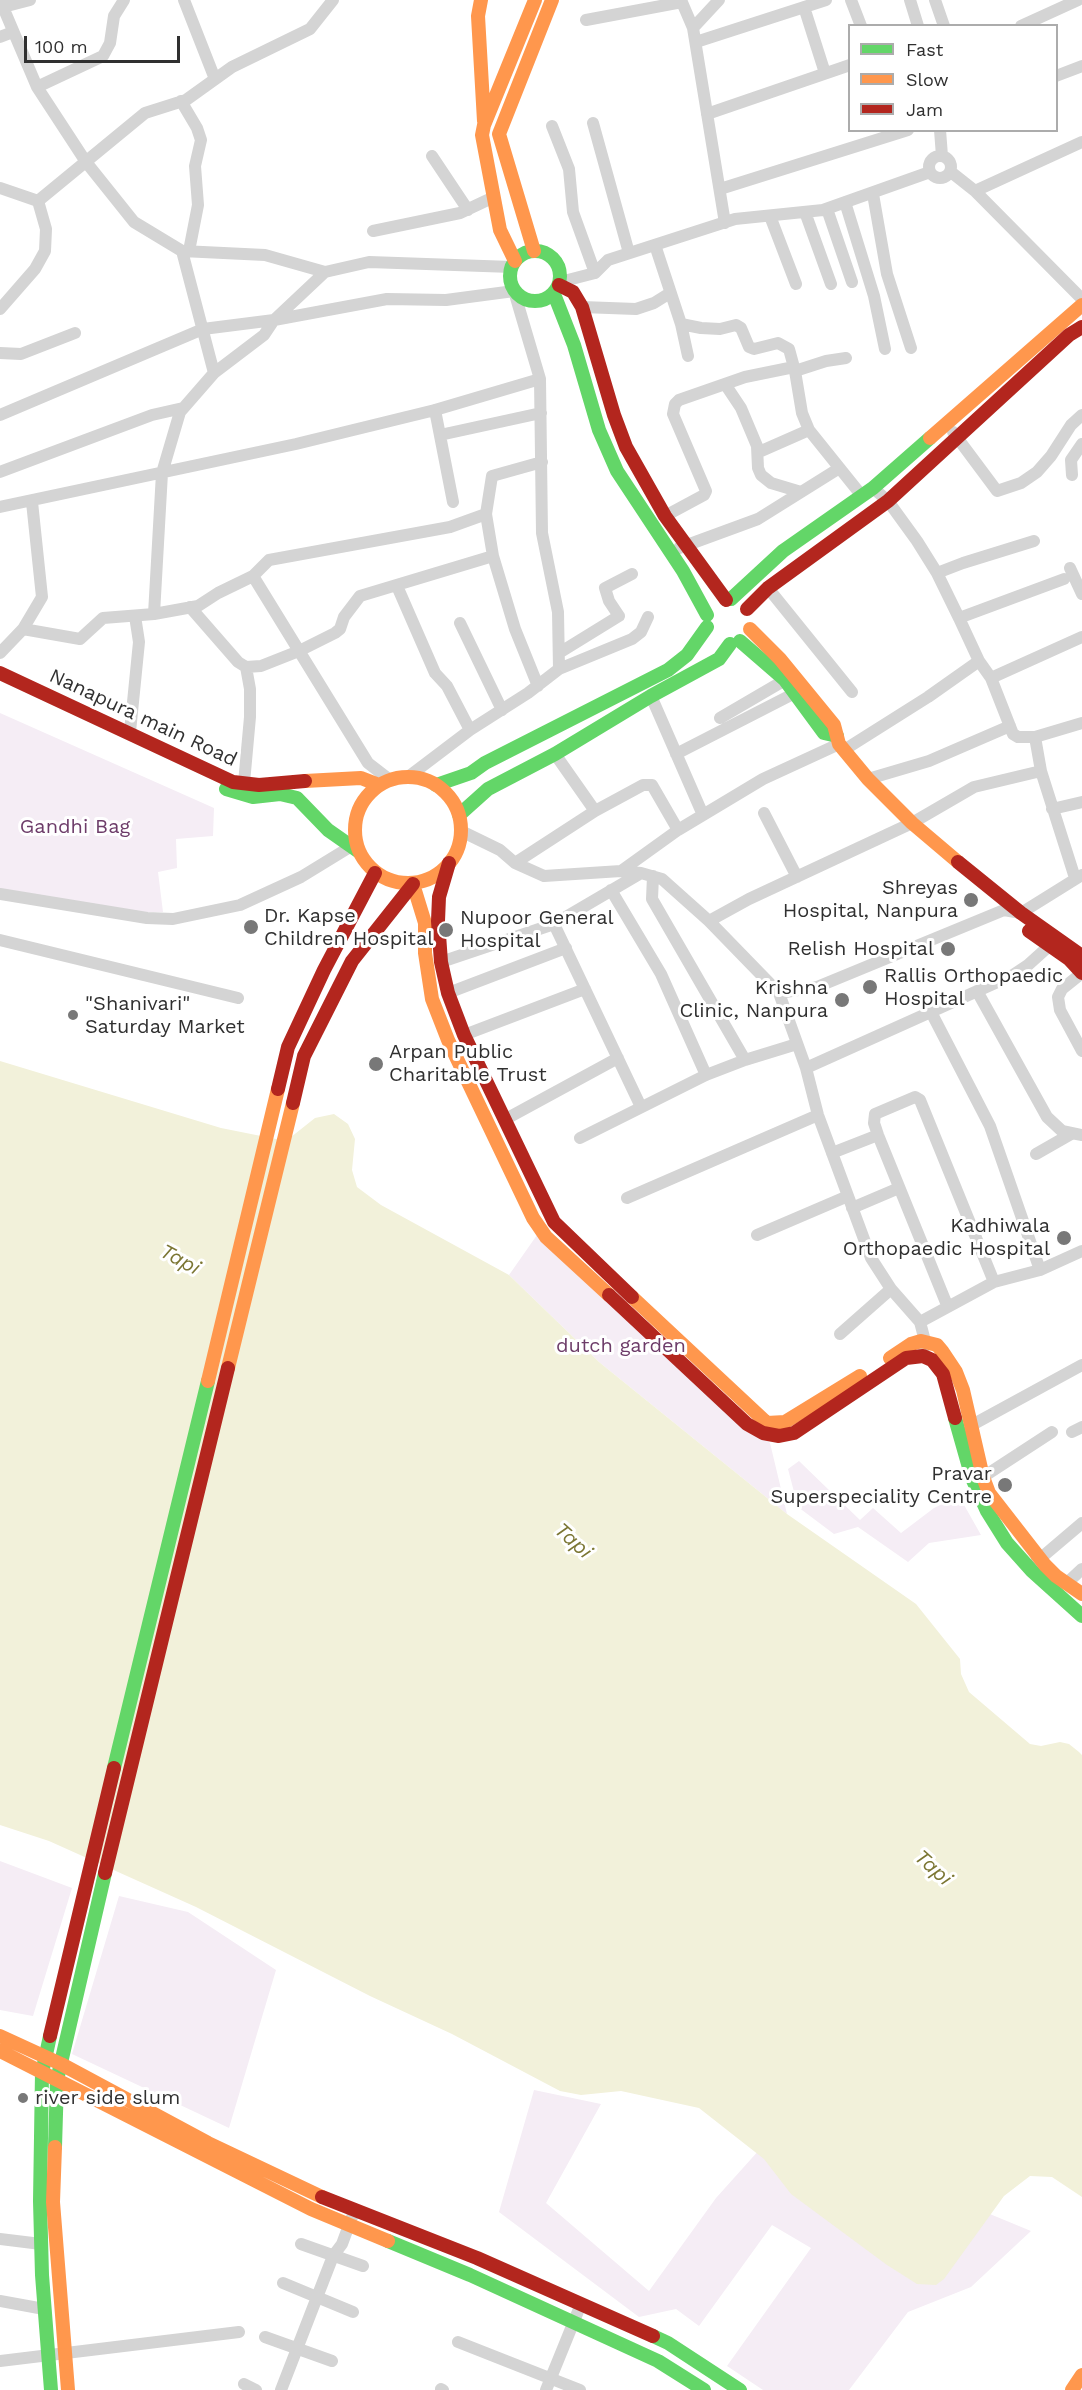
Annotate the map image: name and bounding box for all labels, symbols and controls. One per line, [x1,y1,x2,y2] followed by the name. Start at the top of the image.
[27,24,183,62] scale bar
[848,24,1058,132] legend
[35,36,88,57] text: 100 m
[906,39,943,60] text: Fast
[906,69,949,90] text: Slow
[906,99,943,120] text: Jam
[45,664,241,772] street label: Nanapura main Road
[20,815,130,839] park label: Gandhi Bag
[783,876,958,923] place label: Shreyas Hospital, Nanpura
[962,891,980,909] marker: Shreyas Hospital, Nanpura
[264,904,433,951] place label: Dr. Kapse Children Hospital
[460,906,614,953] place label: Nupoor General Hospital
[242,918,260,936] marker: Dr. Kapse Children Hospital
[437,921,455,939] marker: Nupoor General Hospital
[788,937,934,961] place label: Relish Hospital
[939,940,957,958] marker: Relish Hospital
[884,964,1063,1011] place label: Rallis Orthopaedic Hospital
[679,976,828,1023] place label: Krishna Clinic, Nanpura
[861,978,879,996] marker: Rallis Orthopaedic Hospital
[833,991,851,1009] marker: Krishna Clinic, Nanpura
[85,992,245,1039] place label: "Shanivari" Saturday Market
[66,1008,80,1022] marker: "Shanivari" Saturday Market
[389,1040,547,1087] place label: Arpan Public Charitable Trust
[367,1055,385,1073] marker: Arpan Public Charitable Trust
[843,1214,1050,1261] place label: Kadhiwala Orthopaedic Hospital
[1055,1229,1073,1247] marker: Kadhiwala Orthopaedic Hospital
[156,1239,204,1281] water label: Tapi
[556,1334,686,1358] park label: dutch garden
[770,1462,992,1509] place label: Pravar Superspeciality Centre
[996,1476,1014,1494] marker: Pravar Superspeciality Centre
[549,1518,597,1564] water label: Tapi
[909,1845,957,1891] water label: Tapi
[35,2086,180,2110] place label: river side slum
[16,2091,30,2105] marker: river side slum

